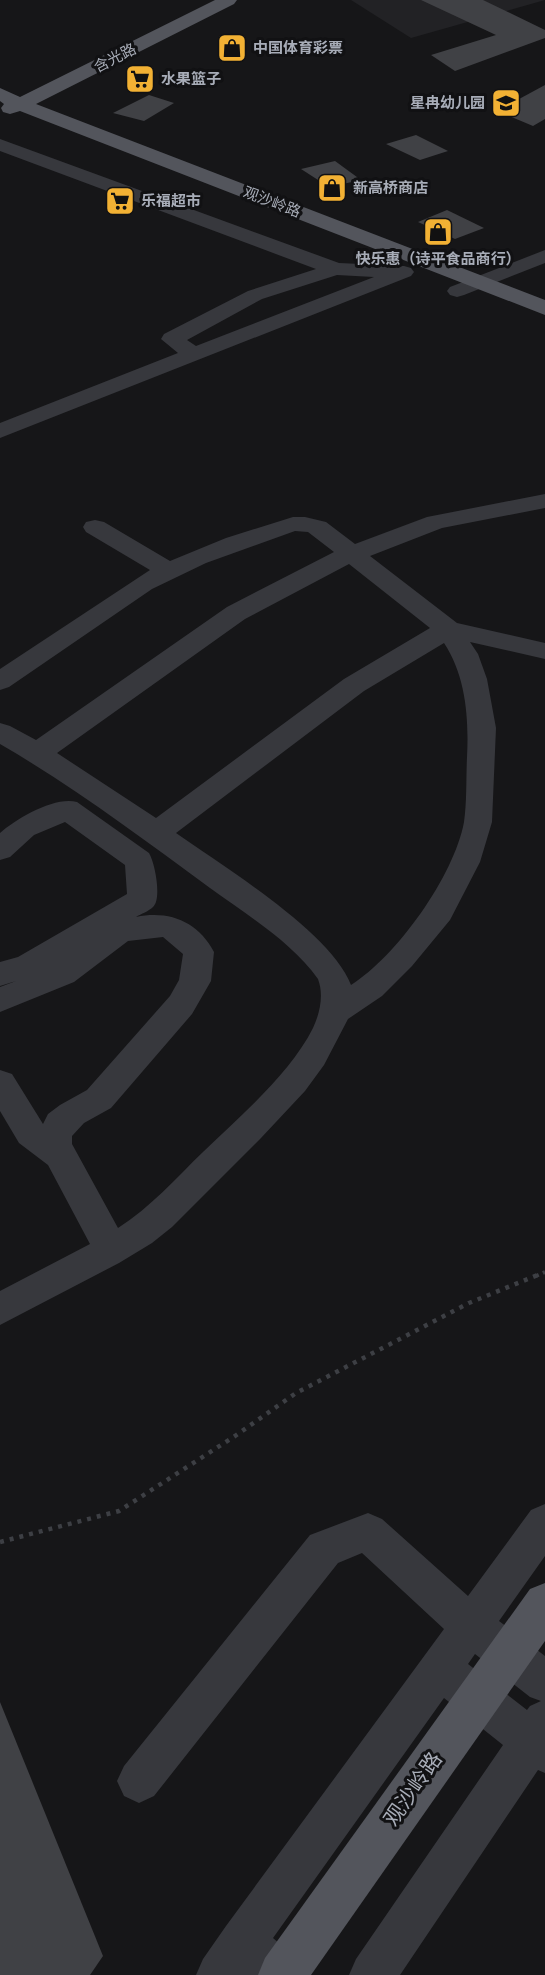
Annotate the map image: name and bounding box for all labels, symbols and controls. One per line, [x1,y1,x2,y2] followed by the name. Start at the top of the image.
[216,32,248,64] shop icon: 中国体育彩票
[253,37,343,58] place label: 中国体育彩票
[90,38,140,77] street label: 含光路
[124,63,156,95] supermarket icon: 水果篮子
[161,68,221,89] place label: 水果篮子
[490,87,522,119] school or university icon: 星冉幼儿园
[410,92,485,113] place label: 星冉幼儿园
[316,172,348,204] shop icon: 新高桥商店
[353,177,428,198] place label: 新高桥商店
[240,181,304,222] street label: 观沙岭路
[104,185,136,217] supermarket icon: 乐福超市
[141,190,201,211] place label: 乐福超市
[422,216,454,248] shop icon: 快乐惠（诗平食品商行）
[355,248,521,269] place label: 快乐惠（诗平食品商行）
[377,1746,449,1831] street label: 观沙岭路

